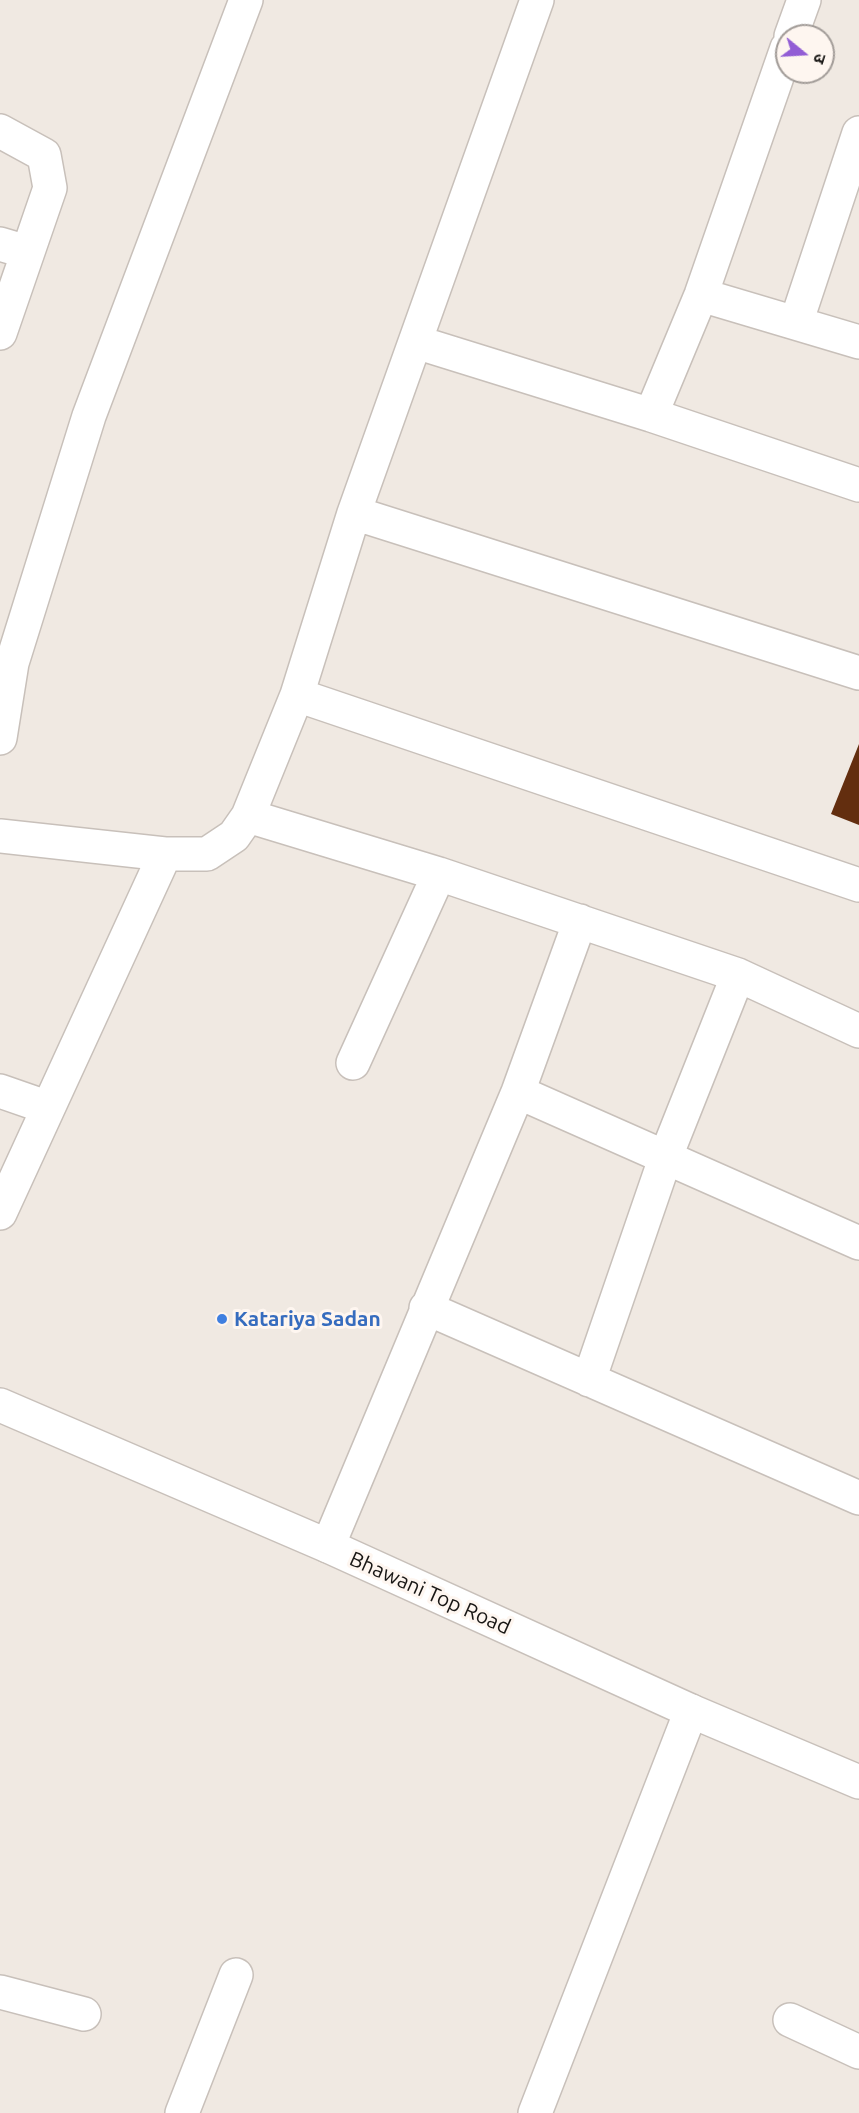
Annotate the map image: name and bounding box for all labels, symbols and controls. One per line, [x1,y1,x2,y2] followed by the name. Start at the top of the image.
[775,24,835,84] north arrow
[810,52,830,66] text: उ
[234,1306,381,1332] place label: Katariya Sadan
[215,1312,229,1326] marker: Katariya Sadan
[346,1546,514,1640] street label: Bhawani Top Road

